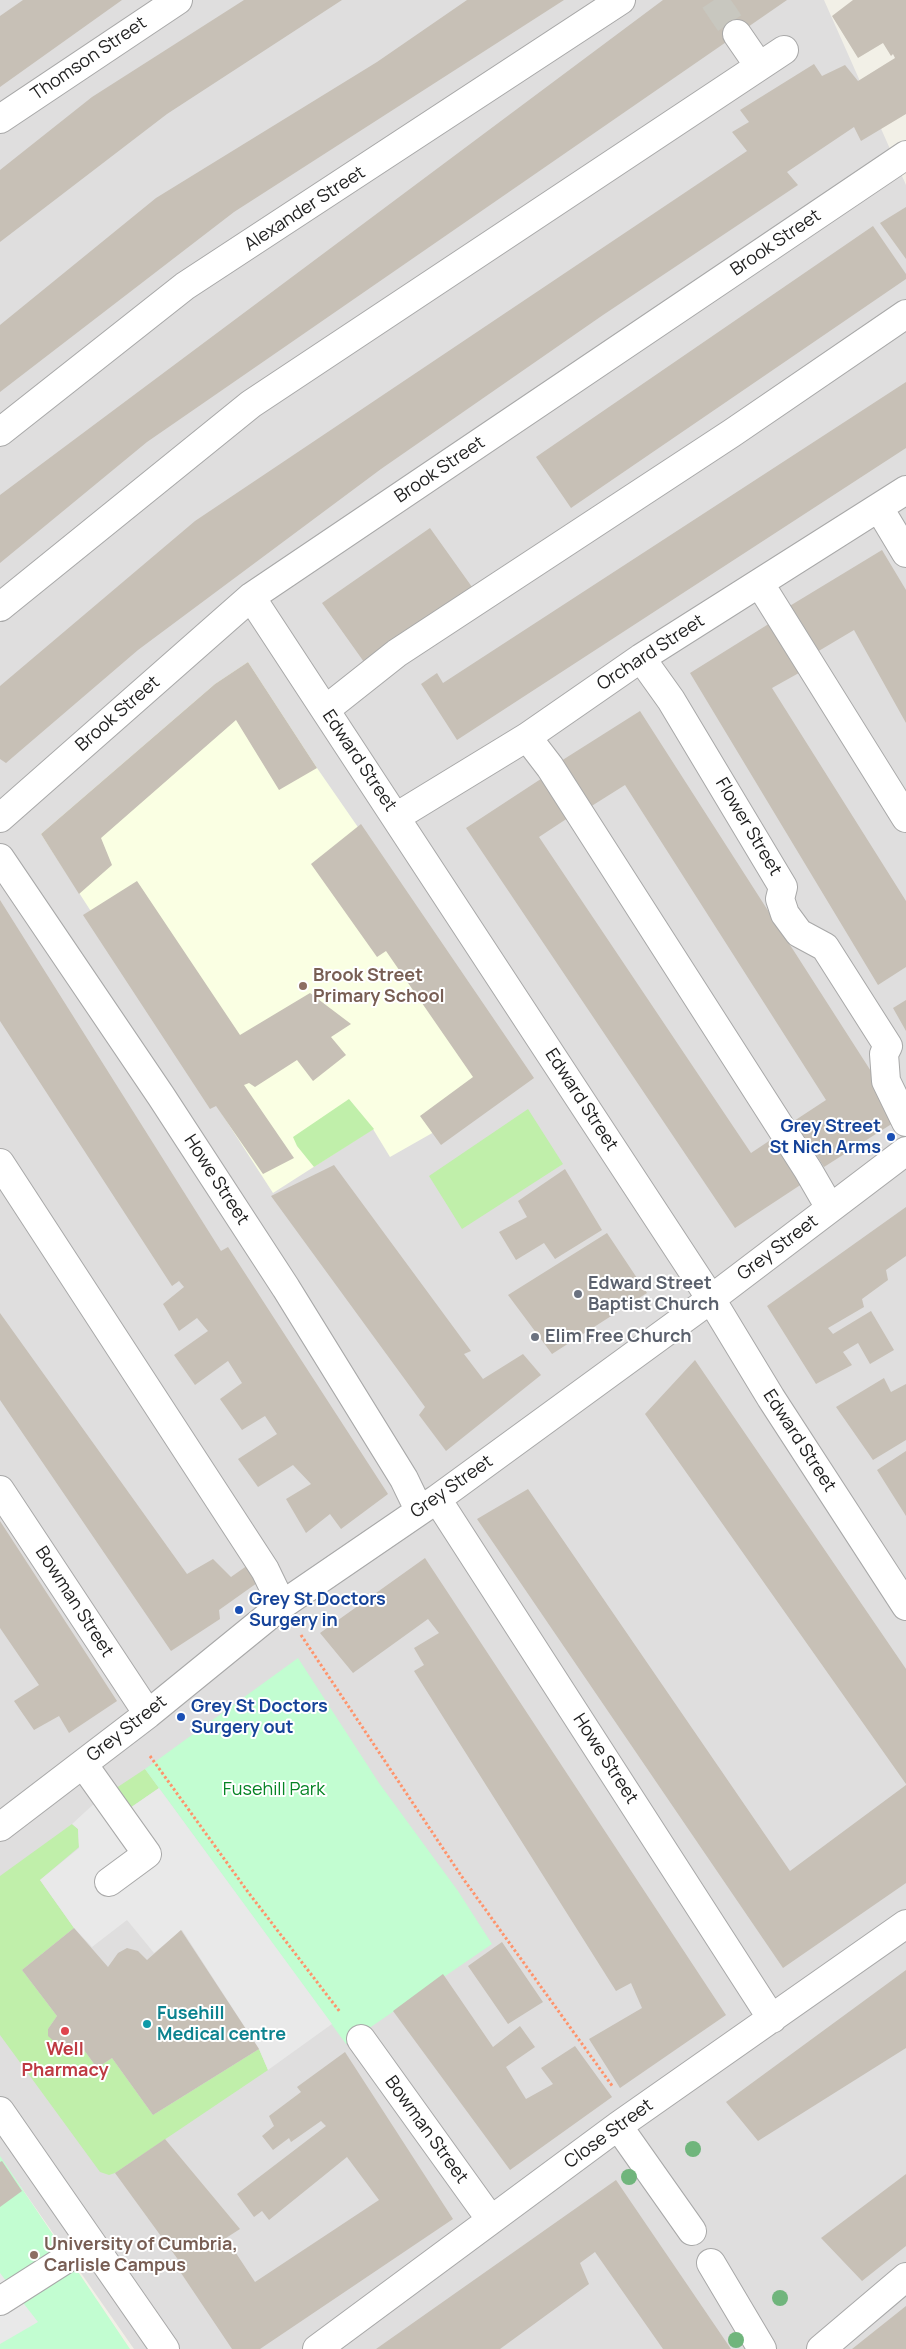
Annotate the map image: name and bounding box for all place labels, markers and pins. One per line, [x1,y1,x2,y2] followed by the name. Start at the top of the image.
[313,965,445,1008] place label: Brook Street Primary School
[297,980,309,992] marker: Brook Street Primary School
[769,1116,881,1158] place label: Grey Street St Nich Arms
[885,1131,897,1143] marker: Grey Street St Nich Arms
[588,1273,719,1316] place label: Edward Street Baptist Church
[572,1288,584,1300] marker: Edward Street Baptist Church
[545,1326,692,1348] place label: Elim Free Church
[529,1331,541,1343] marker: Elim Free Church
[249,1589,386,1632] place label: Grey St Doctors Surgery in
[233,1604,245,1616] marker: Grey St Doctors Surgery in
[191,1696,328,1738] place label: Grey St Doctors Surgery out
[175,1711,187,1723] marker: Grey St Doctors Surgery out
[157,2003,286,2046] place label: Fusehill Medical centre
[141,2018,153,2030] marker: Fusehill Medical centre
[59,2025,71,2037] marker: Well Pharmacy
[22,2039,108,2082] place label: Well Pharmacy
[44,2234,238,2276] place label: University of Cumbria, Carlisle Campus
[28,2249,40,2261] marker: University of Cumbria, Carlisle Campus

